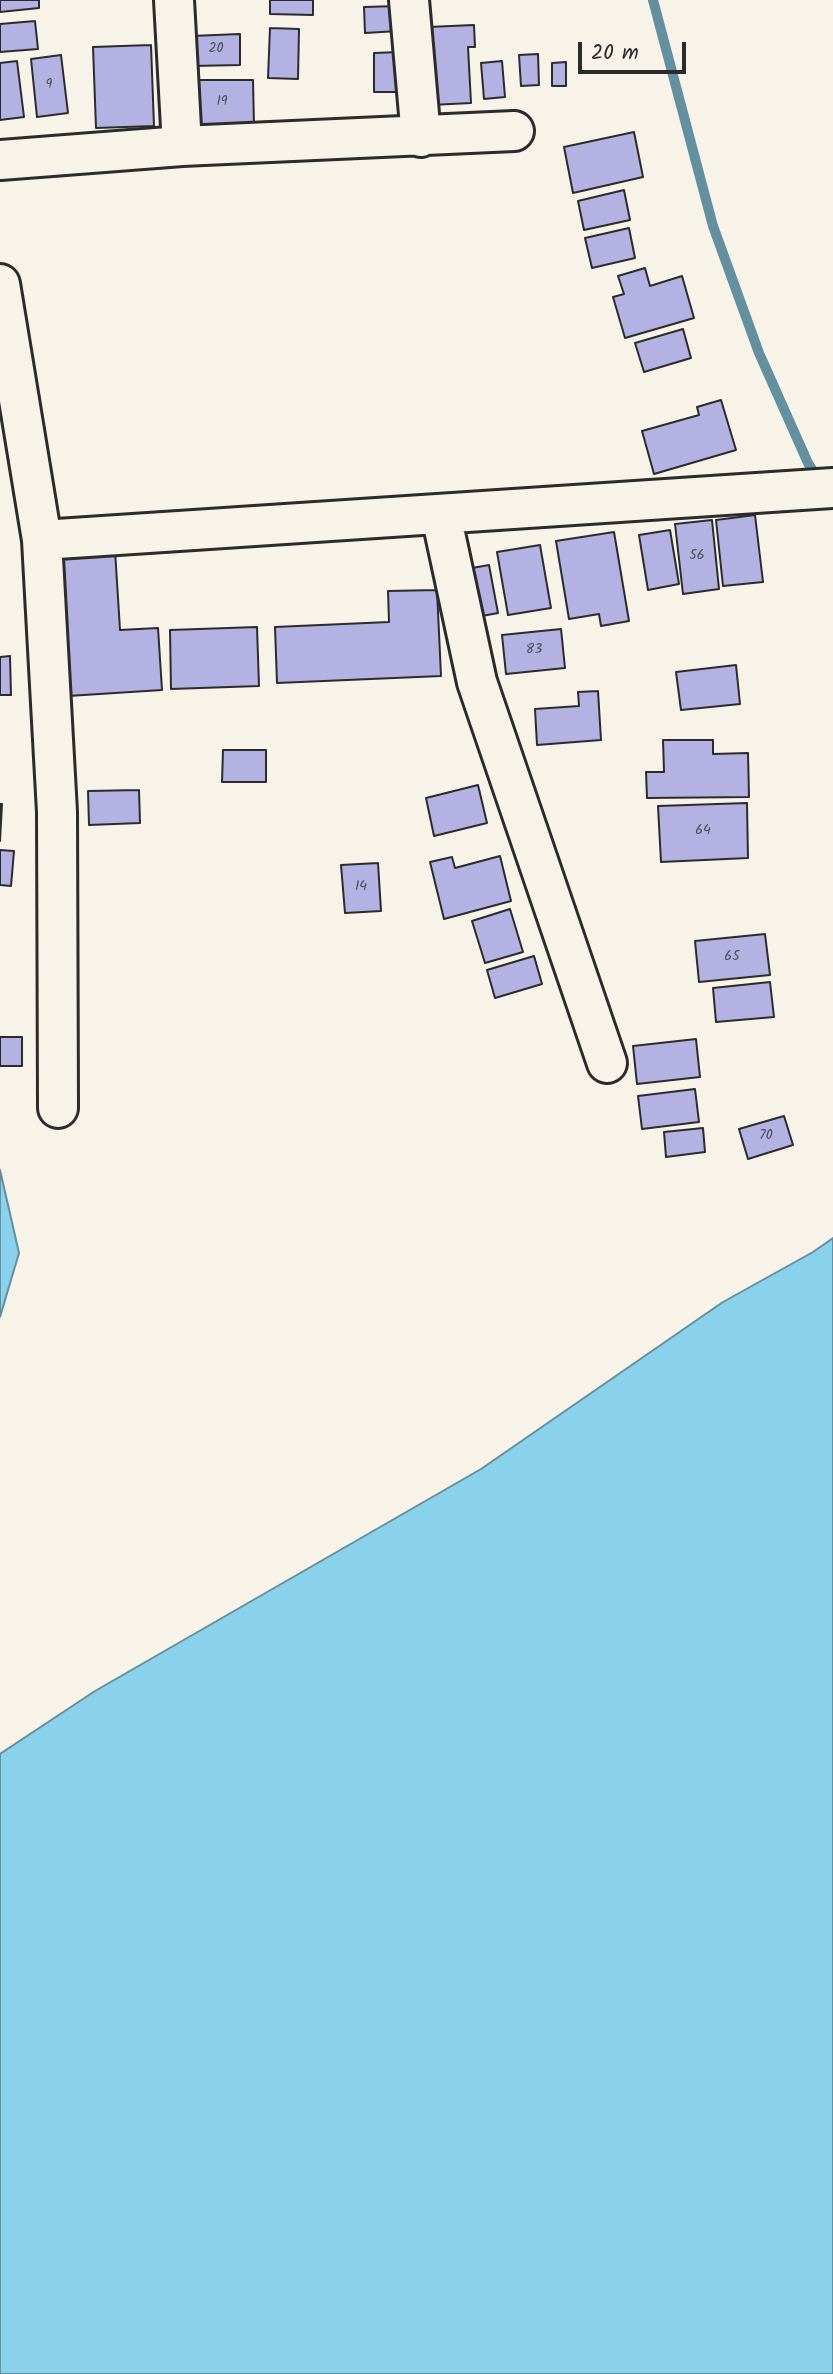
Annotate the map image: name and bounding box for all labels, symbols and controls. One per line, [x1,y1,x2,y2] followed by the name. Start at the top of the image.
[581,28,690,72] scale bar
[591,37,639,70] text: 20 m
[208,42,224,58] house number: 20
[46,78,52,94] house number: 9
[216,95,228,111] house number: 19
[689,549,705,565] house number: 56
[526,643,542,659] house number: 83
[695,824,711,840] house number: 64
[355,880,367,896] house number: 14
[724,950,740,966] house number: 65
[759,1129,773,1145] house number: 70

